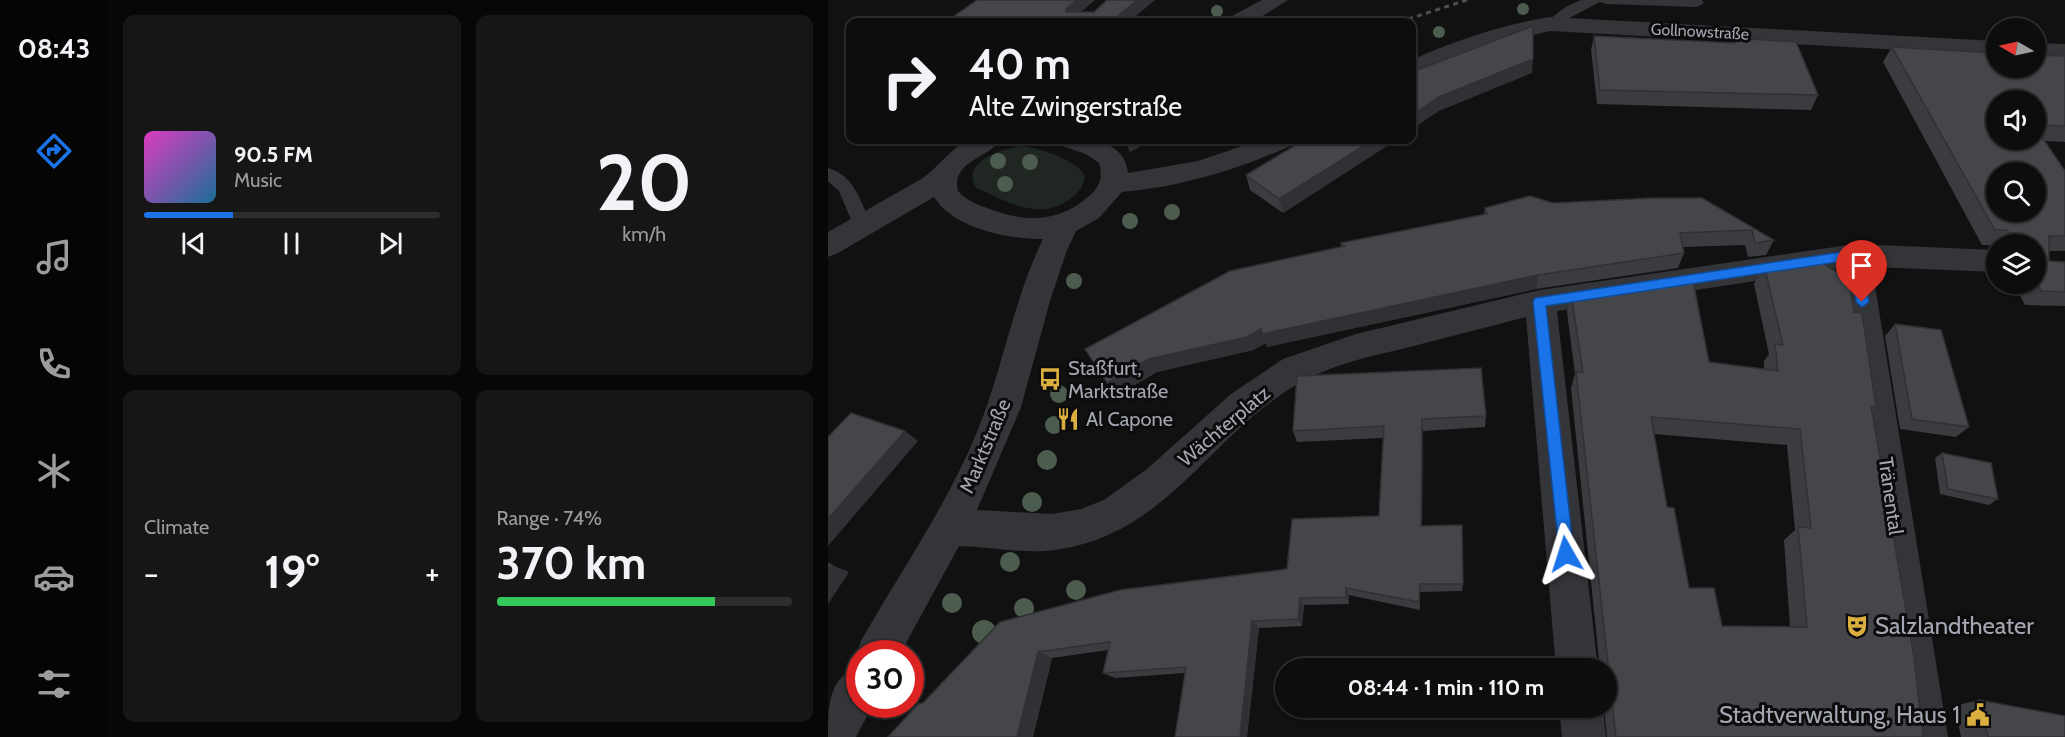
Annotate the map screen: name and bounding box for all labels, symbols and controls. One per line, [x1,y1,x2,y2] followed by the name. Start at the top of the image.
[1986,18,2046,78] north arrow
[1986,18,2046,294] map controls
[1650,19,1750,44] street label: Gollnowstraße
[18,32,90,65] text: 08:43
[969,38,1071,90] text: 40 m
[870,42,948,120] icon: right
[969,90,1182,123] text: Alte Zwingerstraße
[1986,90,2046,150] button: sound
[33,130,75,172] icon: directions
[596,135,692,230] text: 20
[234,141,313,168] text: 90.5 FM
[1986,162,2046,222] button: search
[234,168,282,192] text: Music
[622,222,666,246] text: km/h
[177,227,210,260] icon: previous
[275,227,308,260] icon: pause
[374,227,407,260] icon: next
[1986,234,2046,294] button: layers
[33,236,75,278] icon: music
[1836,240,1887,302] pin
[1845,249,1878,282] icon: arrive
[33,343,75,385] icon: phone
[1068,356,1168,403] place label: Staßfurt, Marktstraße
[1037,366,1063,392] bus stop icon: Staßfurt, Marktstraße
[1173,381,1275,471] street label: Wächterplatz
[954,395,1016,497] street label: Marktstraße
[1055,406,1081,432] restaurant icon: Al Capone
[1086,407,1173,431] place label: Al Capone
[33,450,75,492] icon: climate
[1874,456,1908,537] street label: Tränental
[497,506,602,530] text: Range · 74%
[144,515,209,539] text: Climate
[1534,522,1598,586] position arrow
[497,536,646,590] text: 370 km
[264,545,319,599] text: 19°
[144,553,159,593] text: −
[425,553,440,593] text: +
[33,556,75,598] icon: car
[1875,611,2034,640] place label: Salzlandtheater
[1844,613,1870,639] theatre icon: Salzlandtheater
[846,640,924,718] speed limit sign: 30
[33,663,75,705] icon: filters
[1348,674,1544,701] text: 08:44 · 1 min · 110 m
[1719,700,1960,729] place label: Stadtverwaltung, Haus 1
[1965,702,1991,728] public building icon: Stadtverwaltung, Haus 1

